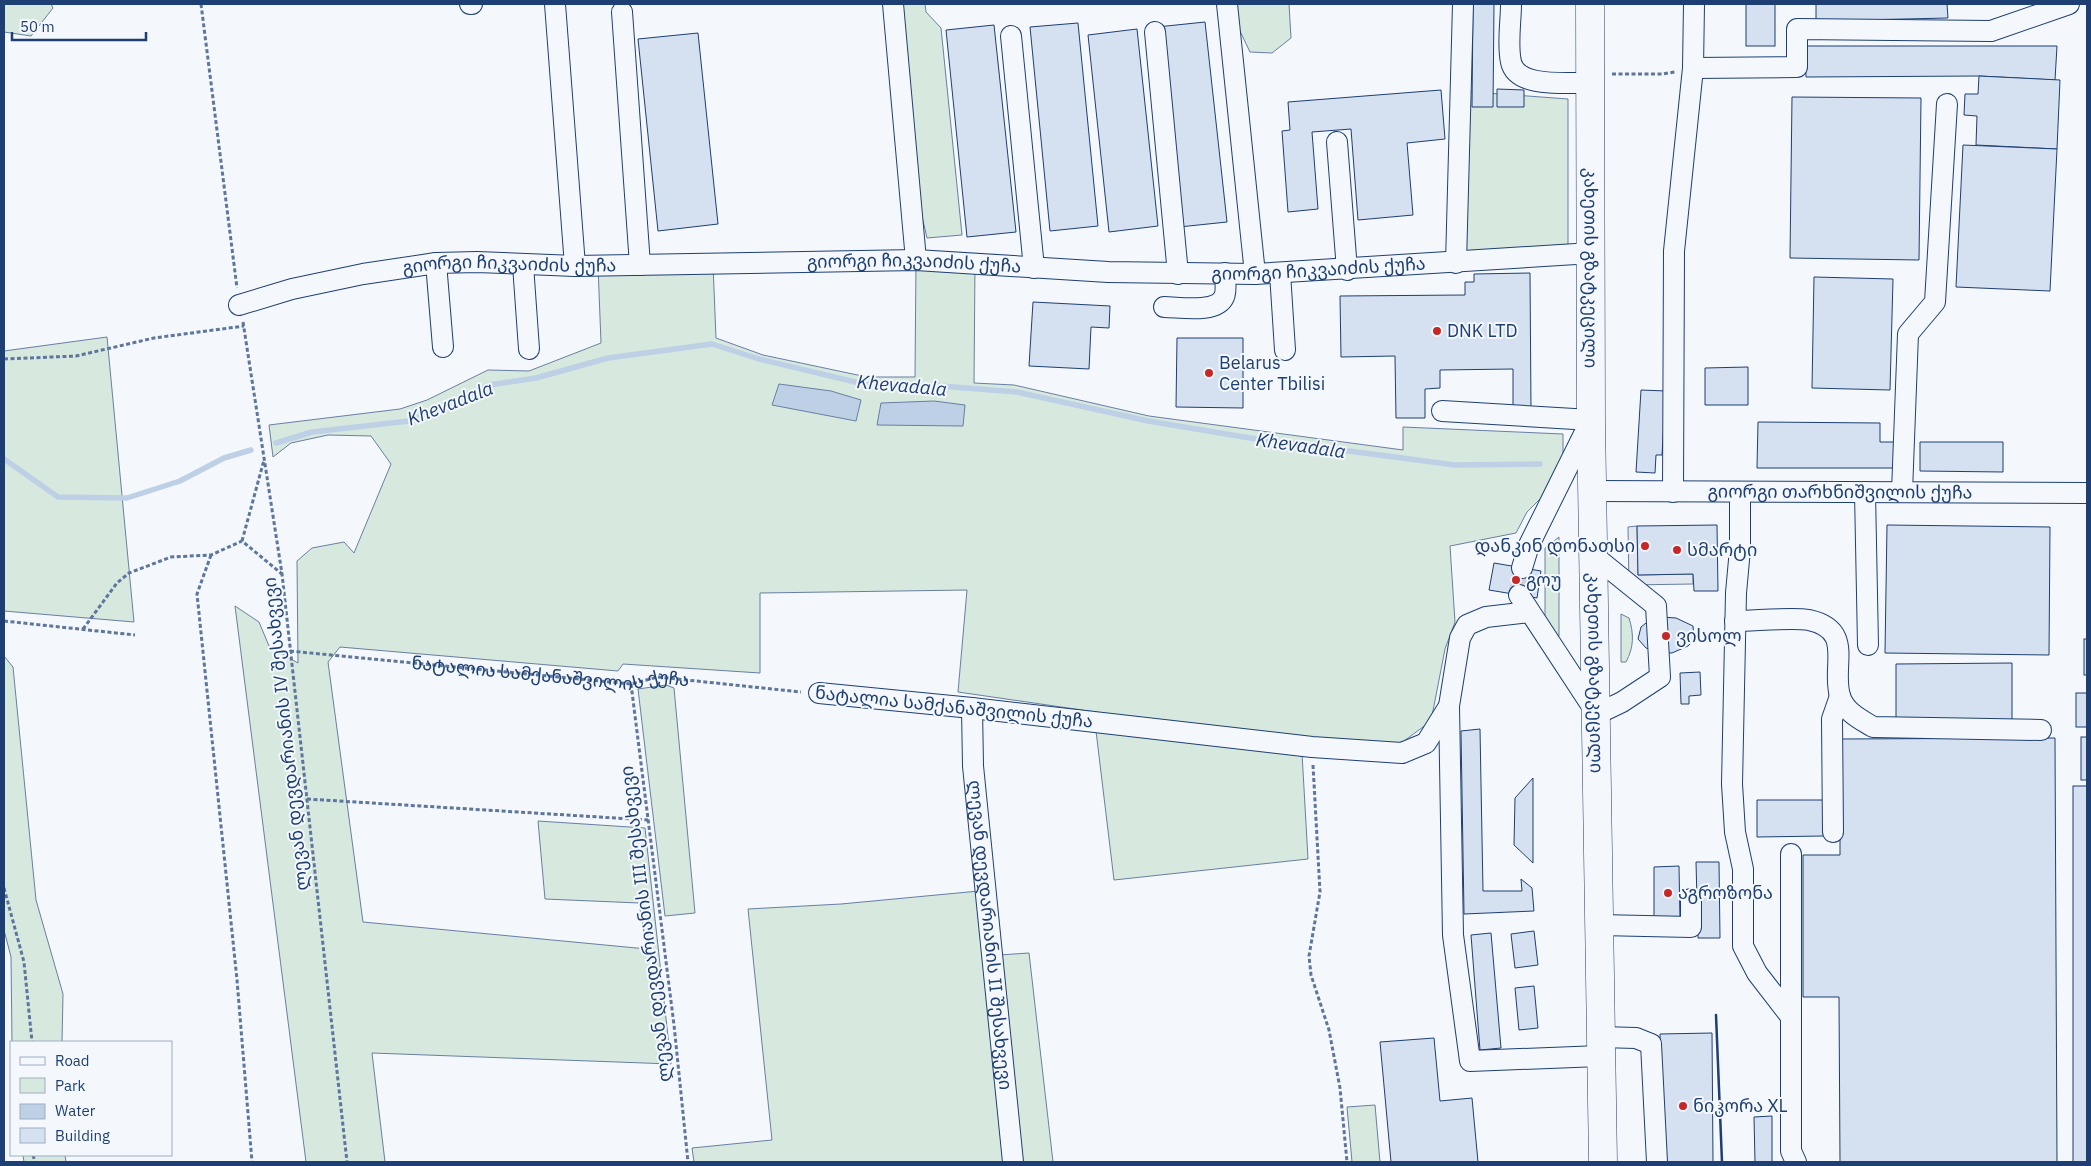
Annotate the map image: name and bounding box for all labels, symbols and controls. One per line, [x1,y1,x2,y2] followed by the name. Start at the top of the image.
[12,10,146,42] scale bar
[20,17,55,36] text: 50 m
[1579,168,1603,368] street label: კახეთის გზატკეცილი
[807,248,1022,278] street label: გიორგი ჩიკვაიძის ქუჩა
[401,250,617,279] street label: გიორგი ჩიკვაიძის ქუჩა
[1211,251,1426,285] street label: გიორგი ჩიკვაიძის ქუჩა
[1447,319,1518,342] place label: DNK LTD
[1431,325,1443,337] marker: DNK LTD
[1219,351,1325,395] place label: Belarus Center Tbilisi
[1203,367,1215,379] marker: Belarus Center Tbilisi
[856,369,948,401] water label: Khevadala
[404,376,496,430] water label: Khevadala
[1255,427,1347,463] water label: Khevadala
[1707,479,1973,504] street label: გიორგი თარხნიშვილის ქუჩა
[1475,534,1635,557] place label: დანკინ დონათსი
[1687,538,1757,561] place label: სმარტი
[1639,540,1651,552] marker: დანკინ დონათსი
[1671,544,1683,556] marker: სმარტი
[1526,568,1562,591] place label: გოუ
[1582,573,1609,773] street label: კახეთის გზატკეცილი
[1510,574,1522,586] marker: გოუ
[258,576,313,892] street label: ლევან დევდარიანის IV შესახვევი
[1676,624,1742,647] place label: ვისოლ
[1660,630,1672,642] marker: ვისოლ
[411,651,690,695] street label: ნატალია სამქანაშვილის ქუჩა
[814,680,1094,733] street label: ნატალია სამქანაშვილის ქუჩა
[615,765,676,1083] street label: ლევან დევდარიანის III შესახვევი
[963,779,1018,1091] street label: ლევან დევდარიანის II შესახვევი
[1678,881,1773,904] place label: აგროზონა
[1662,887,1674,899] marker: აგროზონა
[10,1041,172,1156] legend
[55,1051,90,1070] text: Road
[55,1076,85,1095] text: Park
[1693,1094,1788,1117] place label: ნიკორა XL
[1677,1100,1689,1112] marker: ნიკორა XL
[55,1101,96,1120] text: Water
[55,1126,110,1145] text: Building

